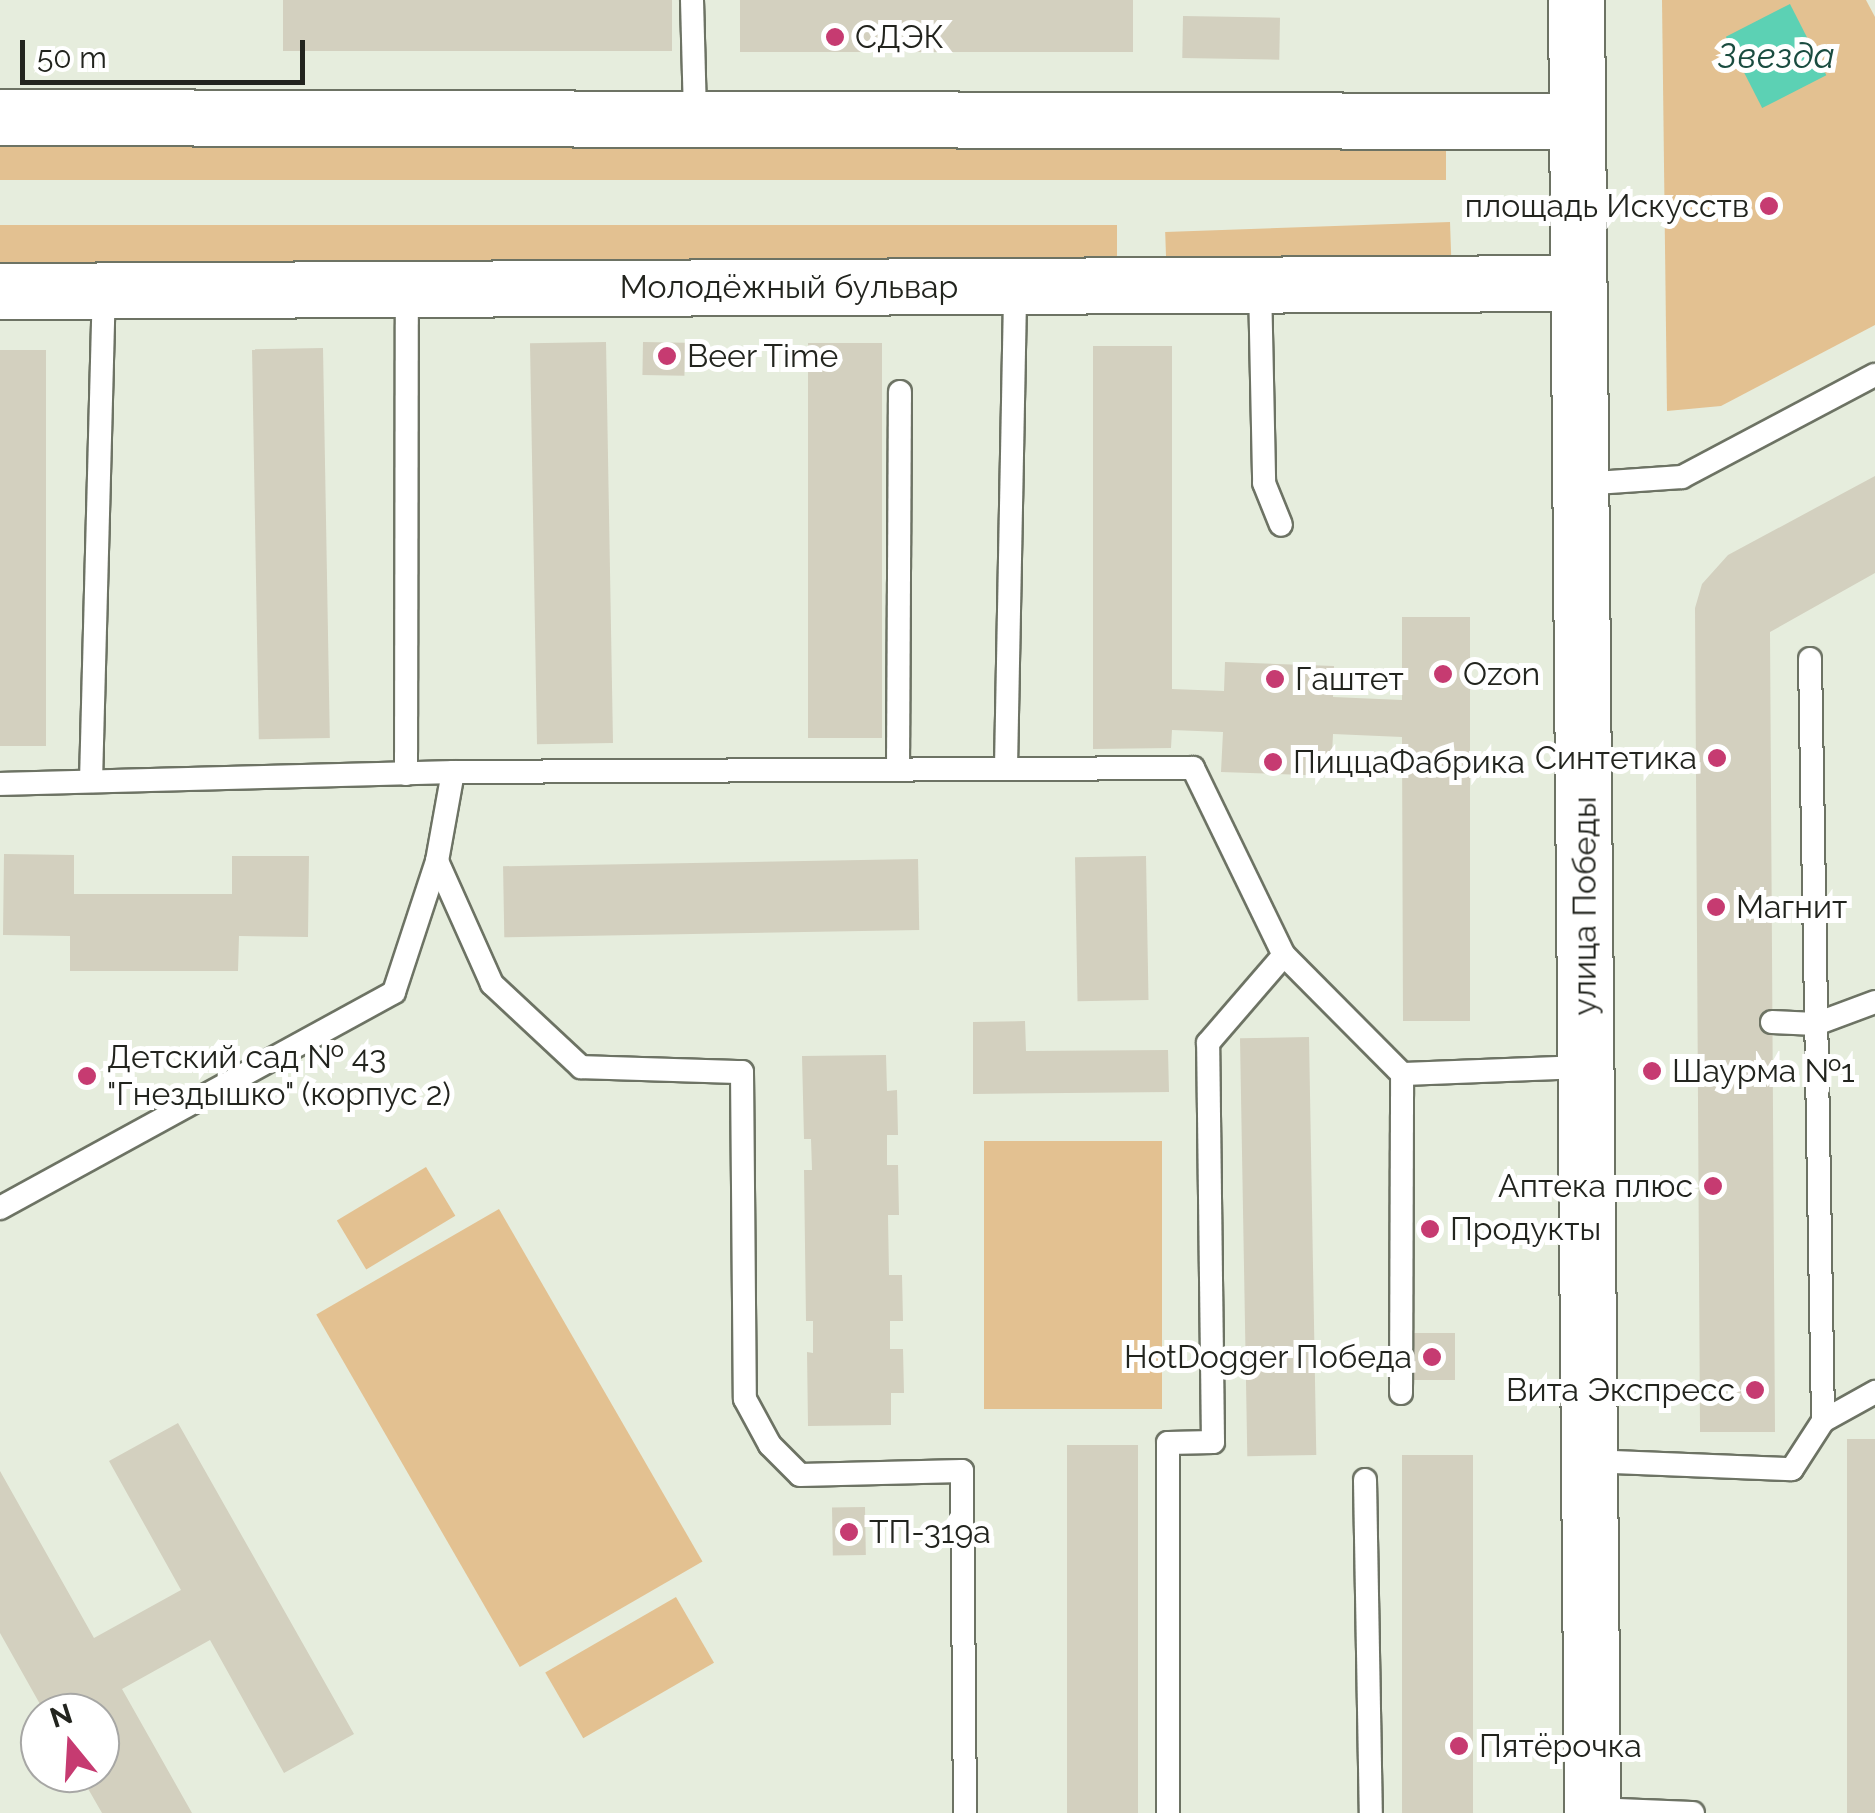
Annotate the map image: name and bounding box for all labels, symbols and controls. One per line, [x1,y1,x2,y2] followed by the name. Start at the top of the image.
[855,18,944,56] place label: СДЭК
[25,20,310,82] scale bar
[824,26,846,48] marker: СДЭК
[1717,35,1835,77] water label: Звезда
[37,40,107,75] text: 50 m
[1465,187,1749,225] place label: площадь Искусств
[1758,195,1780,217] marker: площадь Искусств
[620,268,958,306] street label: Молодёжный бульвар
[687,337,840,375] place label: Beer Time
[656,345,678,367] marker: Beer Time
[1463,655,1540,693] place label: Ozon
[1295,660,1404,698] place label: Гаштет
[1432,663,1454,685] marker: Ozon
[1264,668,1286,690] marker: Гаштет
[1535,739,1697,777] place label: Синтетика
[1293,743,1525,781] place label: ПиццаФабрика
[1706,747,1728,769] marker: Синтетика
[1262,751,1284,773] marker: ПиццаФабрика
[1566,796,1604,1016] street label: улица Победы
[1736,888,1847,926] place label: Магнит
[1705,896,1727,918] marker: Магнит
[107,1039,452,1114] place label: Детский сад № 43 "Гнездышко" (корпус 2)
[1672,1052,1855,1090] place label: Шаурма №1
[1641,1060,1663,1082] marker: Шаурма №1
[76,1065,98,1087] marker: Детский сад № 43 "Гнездышко" (корпус 2)
[1498,1167,1693,1205] place label: Аптека плюс
[1702,1175,1724,1197] marker: Аптека плюс
[1450,1210,1601,1248] place label: Продукты
[1419,1218,1441,1240] marker: Продукты
[1123,1338,1412,1376] place label: HotDogger Победа
[1421,1346,1443,1368] marker: HotDogger Победа
[1506,1371,1735,1409] place label: Вита Экспресс
[1744,1379,1766,1401] marker: Вита Экспресс
[869,1513,991,1551] place label: ТП-319а
[838,1521,860,1543] marker: ТП-319а
[20,1693,120,1793] north arrow
[46,1697,76,1735] text: N
[1479,1727,1642,1765] place label: Пятёрочка
[1448,1735,1470,1757] marker: Пятёрочка

